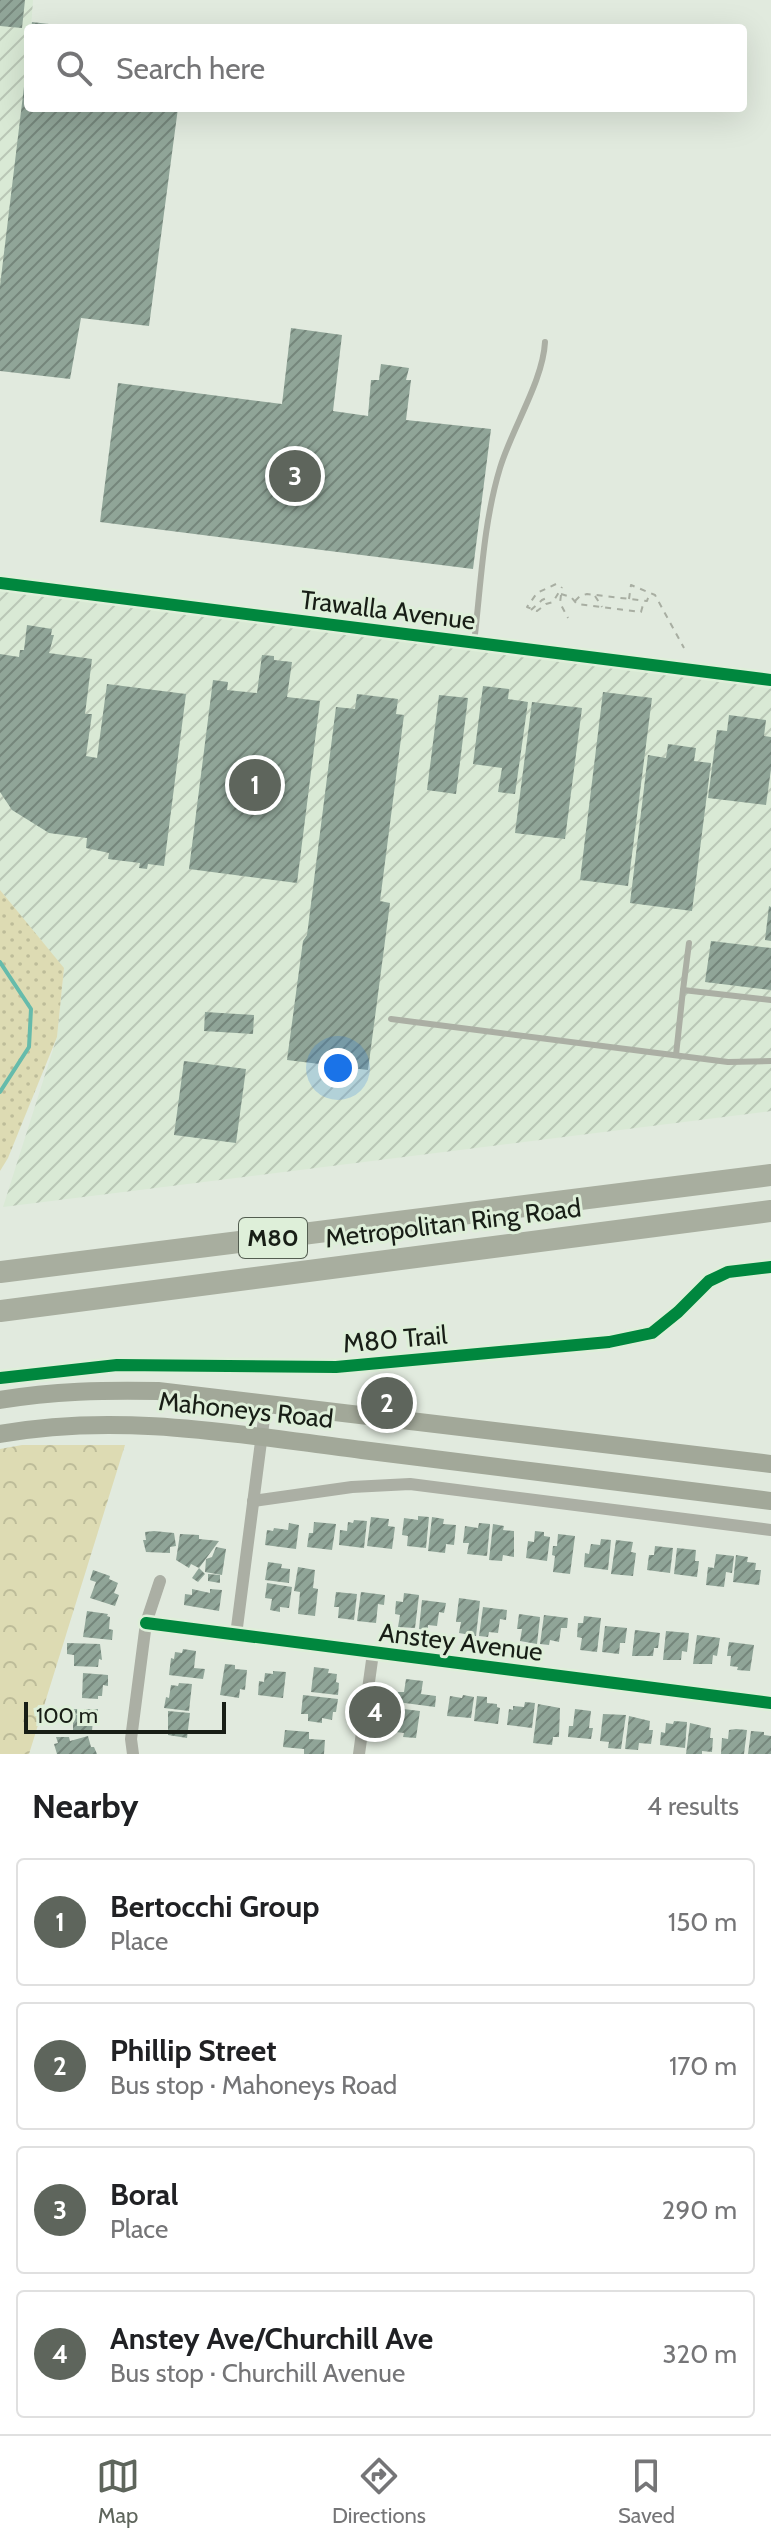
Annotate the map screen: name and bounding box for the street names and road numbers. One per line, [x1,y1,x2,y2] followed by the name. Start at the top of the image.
[299,583,477,637] street label: Trawalla Avenue
[323,1191,583,1255] street label: Metropolitan Ring Road
[239,1218,307,1258] road number: M80
[341,1319,449,1359] street label: M80 Trail
[157,1385,335,1435] street label: Mahoneys Road
[377,1616,545,1668] street label: Anstey Avenue

